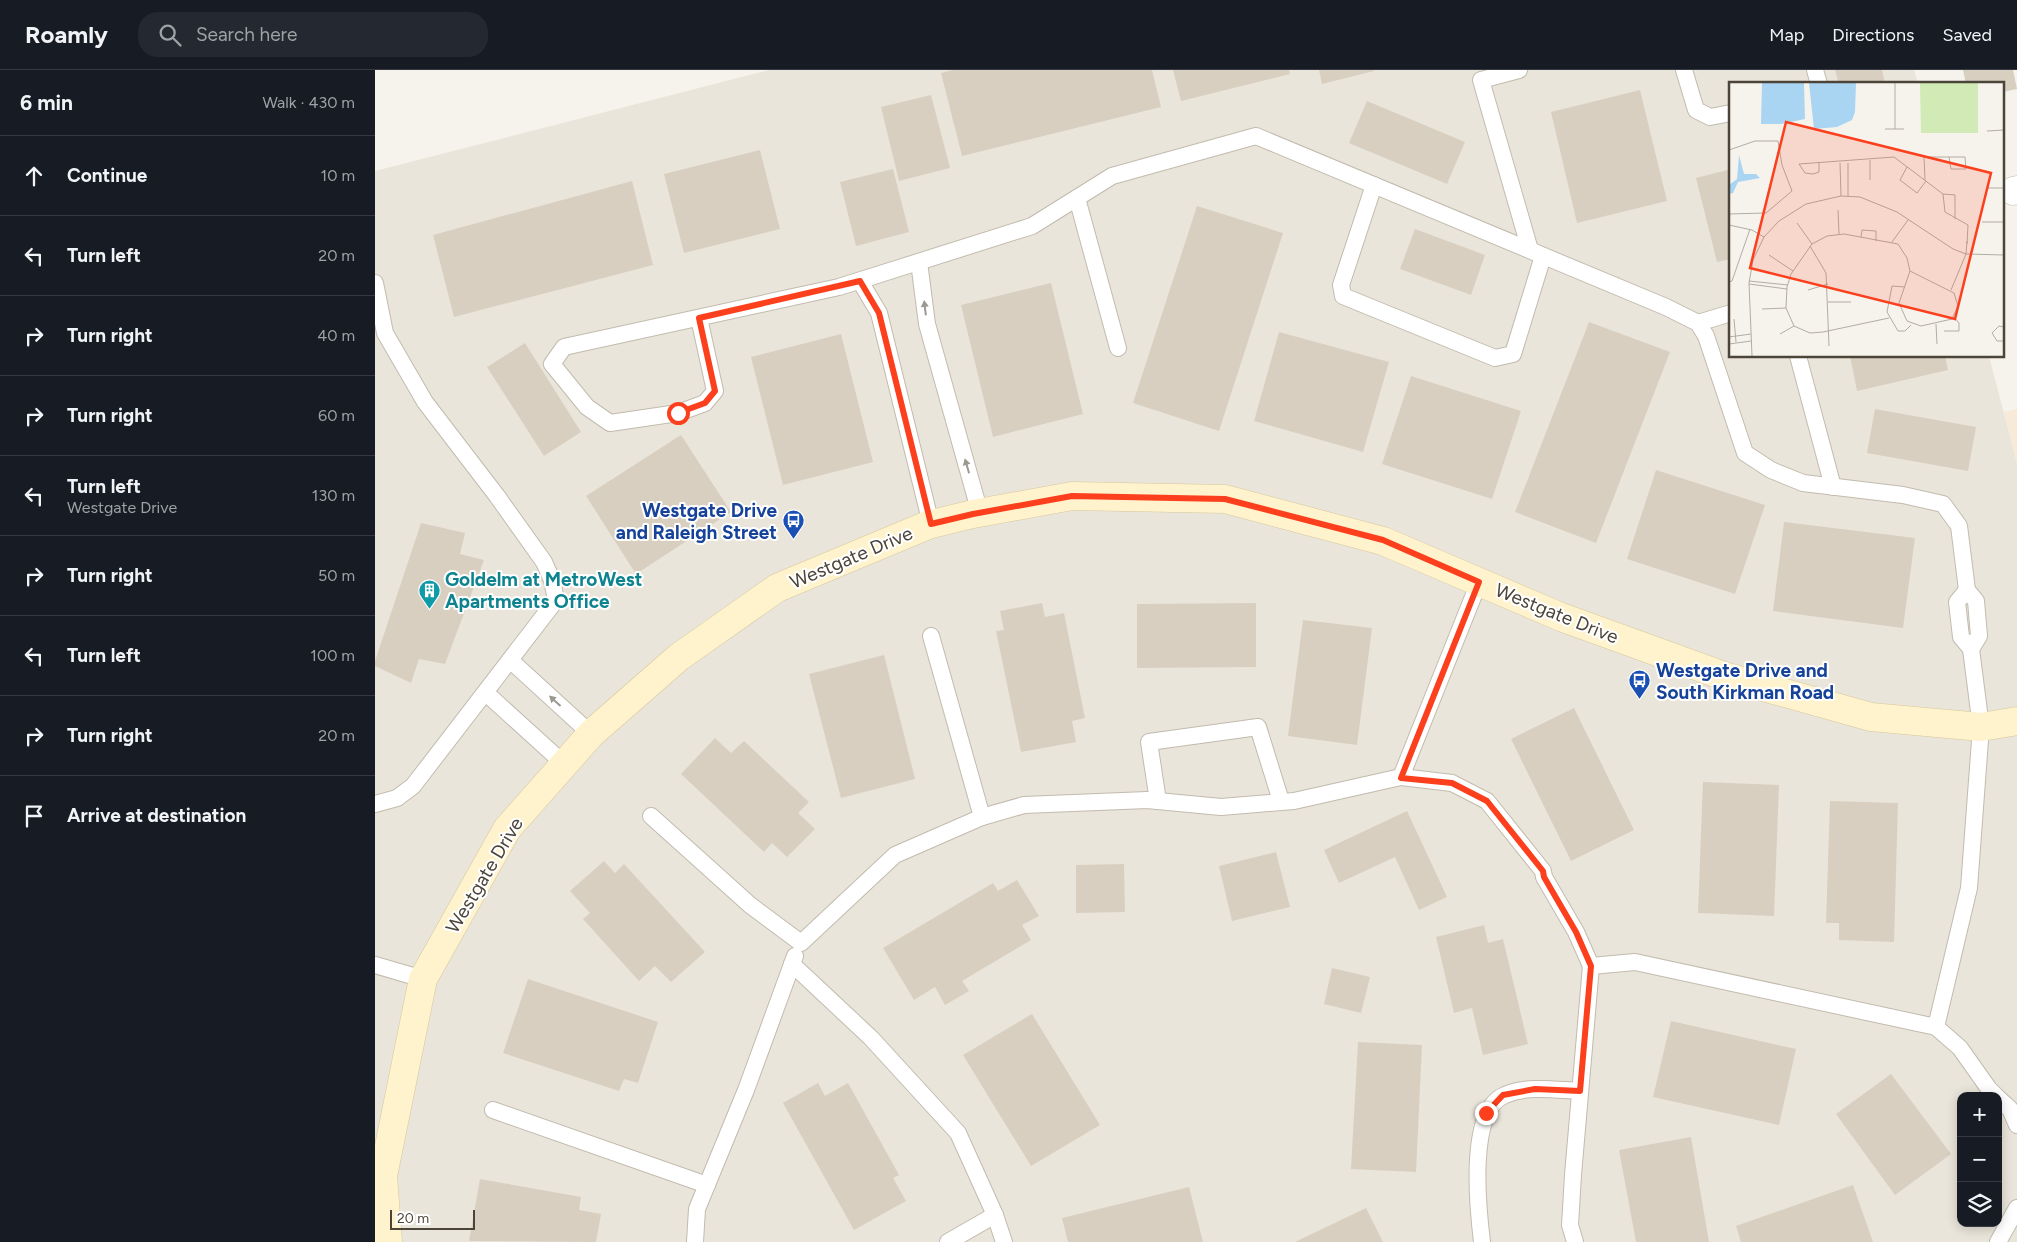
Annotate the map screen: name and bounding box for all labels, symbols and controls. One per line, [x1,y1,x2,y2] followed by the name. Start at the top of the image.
[138,12,488,57] search box
[25,20,108,49] text: Roamly
[156,21,184,49] icon: search
[196,23,297,46] text: Search here
[1769,24,1804,46] text: Map
[1832,24,1914,46] text: Directions
[1942,24,1992,46] text: Saved
[1729,82,2005,358] inset map
[20,90,73,115] text: 6 min
[262,93,355,112] text: Walk · 430 m
[20,162,48,190] icon: ahead
[67,164,147,187] text: Continue
[321,166,355,185] text: 10 m
[20,242,48,270] icon: left
[67,244,141,267] text: Turn left
[318,246,355,265] text: 20 m
[921,299,929,315] one-way arrow
[20,322,48,350] icon: right
[67,324,153,347] text: Turn right
[317,326,355,345] text: 40 m
[20,402,48,430] icon: right
[667,402,690,425] route start
[67,404,153,427] text: Turn right
[318,406,355,425] text: 60 m
[962,458,970,473] one-way arrow
[67,475,141,498] text: Turn left
[20,482,48,510] icon: left
[312,486,355,505] text: 130 m
[67,498,177,517] text: Westgate Drive
[616,499,777,544] place label: Westgate Drive and Raleigh Street
[781,509,805,540] bus stop icon: Westgate Drive and Raleigh Street
[786,521,916,594] street label: Westgate Drive
[20,562,48,590] icon: right
[67,564,153,587] text: Turn right
[318,566,355,585] text: 50 m
[445,568,643,613] place label: Goldelm at MetroWest Apartments Office
[417,578,441,609] building icon: Goldelm at MetroWest Apartments Office
[1492,578,1622,649] street label: Westgate Drive
[20,642,48,670] icon: left
[67,644,141,667] text: Turn left
[310,646,355,665] text: 100 m
[1656,659,1834,704] place label: Westgate Drive and South Kirkman Road
[1628,669,1652,700] bus stop icon: Westgate Drive and South Kirkman Road
[550,695,562,707] one-way arrow
[20,722,48,750] icon: right
[67,724,153,747] text: Turn right
[318,726,355,745] text: 20 m
[20,802,48,830] icon: arrive
[67,804,246,827] text: Arrive at destination
[441,813,528,937] street label: Westgate Drive
[1957,1092,2002,1227] map controls
[1957,1092,2002,1137] button: +
[1475,1102,1498,1125] route end
[1957,1137,2002,1182] button: −
[1957,1182,2002,1227] button: layers
[390,1207,475,1230] scale bar
[397,1210,429,1227] text: 20 m

